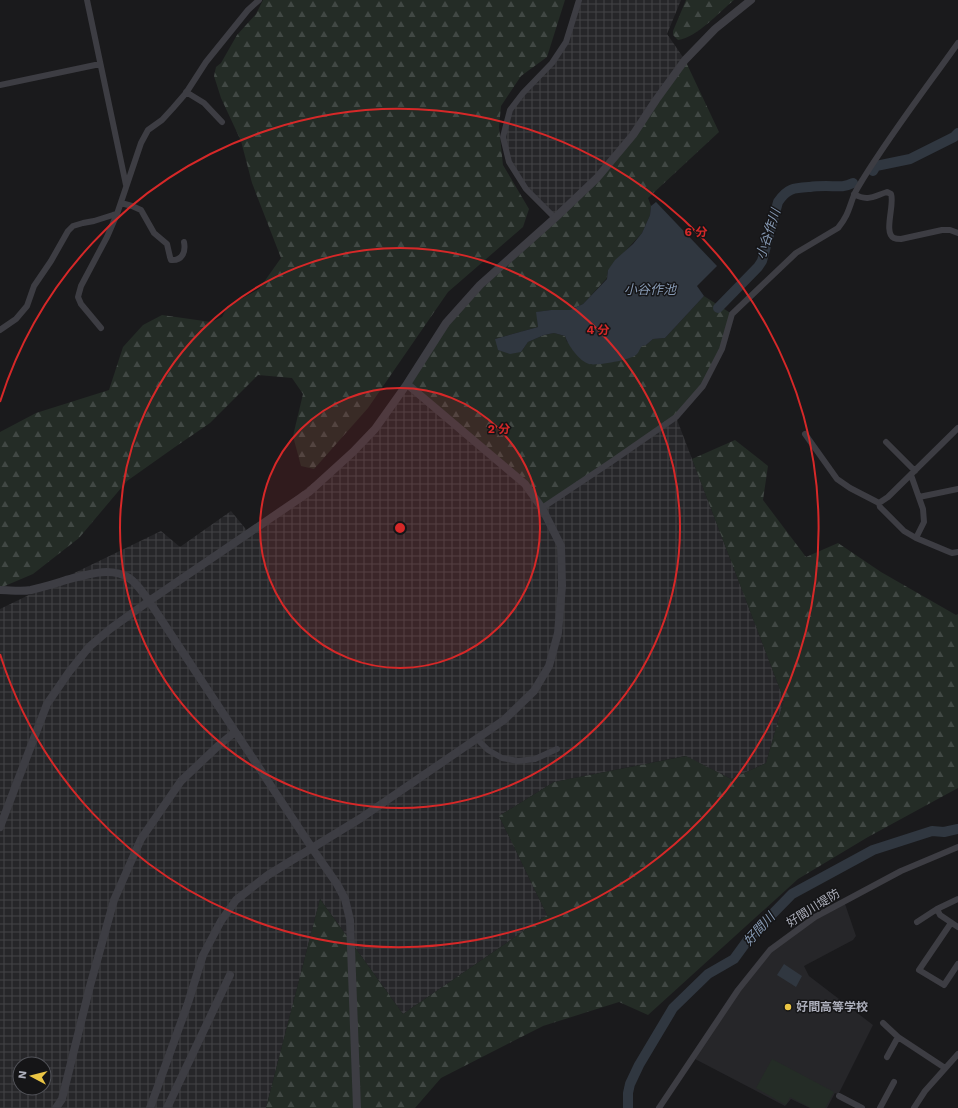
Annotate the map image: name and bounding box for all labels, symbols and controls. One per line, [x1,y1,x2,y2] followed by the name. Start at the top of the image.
[753,205,784,261] water label: 小谷作川
[685,225,707,239] text: 6 分
[624,282,678,297] water label: 小谷作池
[586,323,610,337] text: 4 分
[488,422,510,436] text: 2 分
[393,521,407,535] centre of rings
[784,886,842,930] street label: 好間川堤防
[740,908,779,949] water label: 好間川
[796,1000,868,1014] place label: 好間高等学校
[783,1002,793,1012] marker: 好間高等学校
[12,1056,52,1096] north arrow
[16,1070,30,1080] text: N

